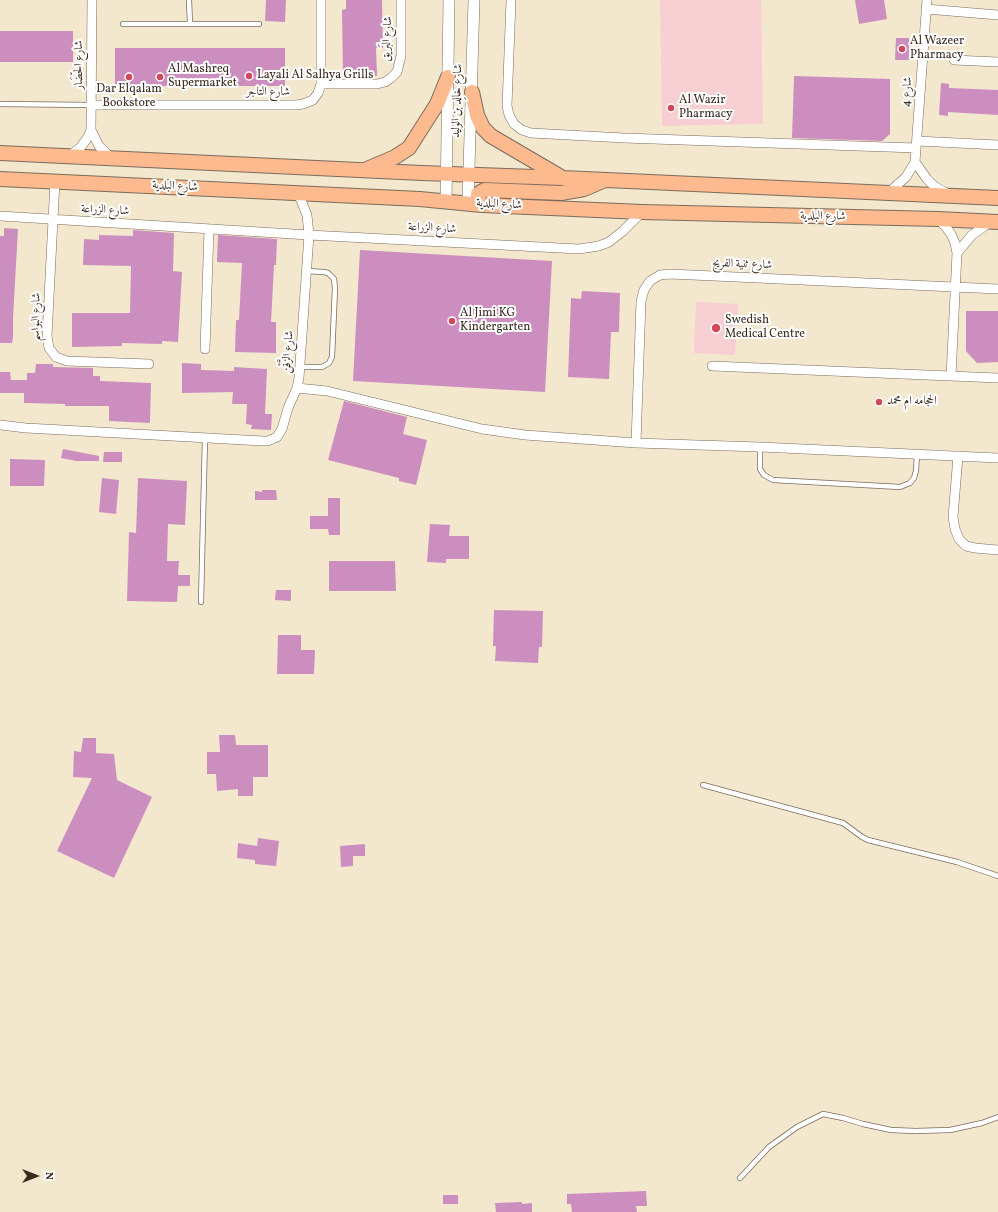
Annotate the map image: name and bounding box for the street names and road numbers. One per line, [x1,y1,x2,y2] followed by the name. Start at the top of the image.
[380,16,396,62] street label: شارع البَريق
[73,40,87,90] street label: شارع الحْضَار
[450,64,466,138] street label: شارع خالِد بن الوليد
[900,76,916,108] street label: شارع 4
[246,86,290,100] street label: شارع التاجر
[152,179,198,195] street label: شارع البلدية
[476,197,522,213] street label: شارع البلدية
[80,203,130,219] street label: شارع الزراعة
[800,209,846,225] street label: شارع البلدية
[407,221,457,237] street label: شارع الزراعة
[712,257,772,273] street label: شارع ثنية الفريج
[29,293,45,341] street label: شارع البواسم
[280,330,298,374] street label: شارع الزَّفْن

